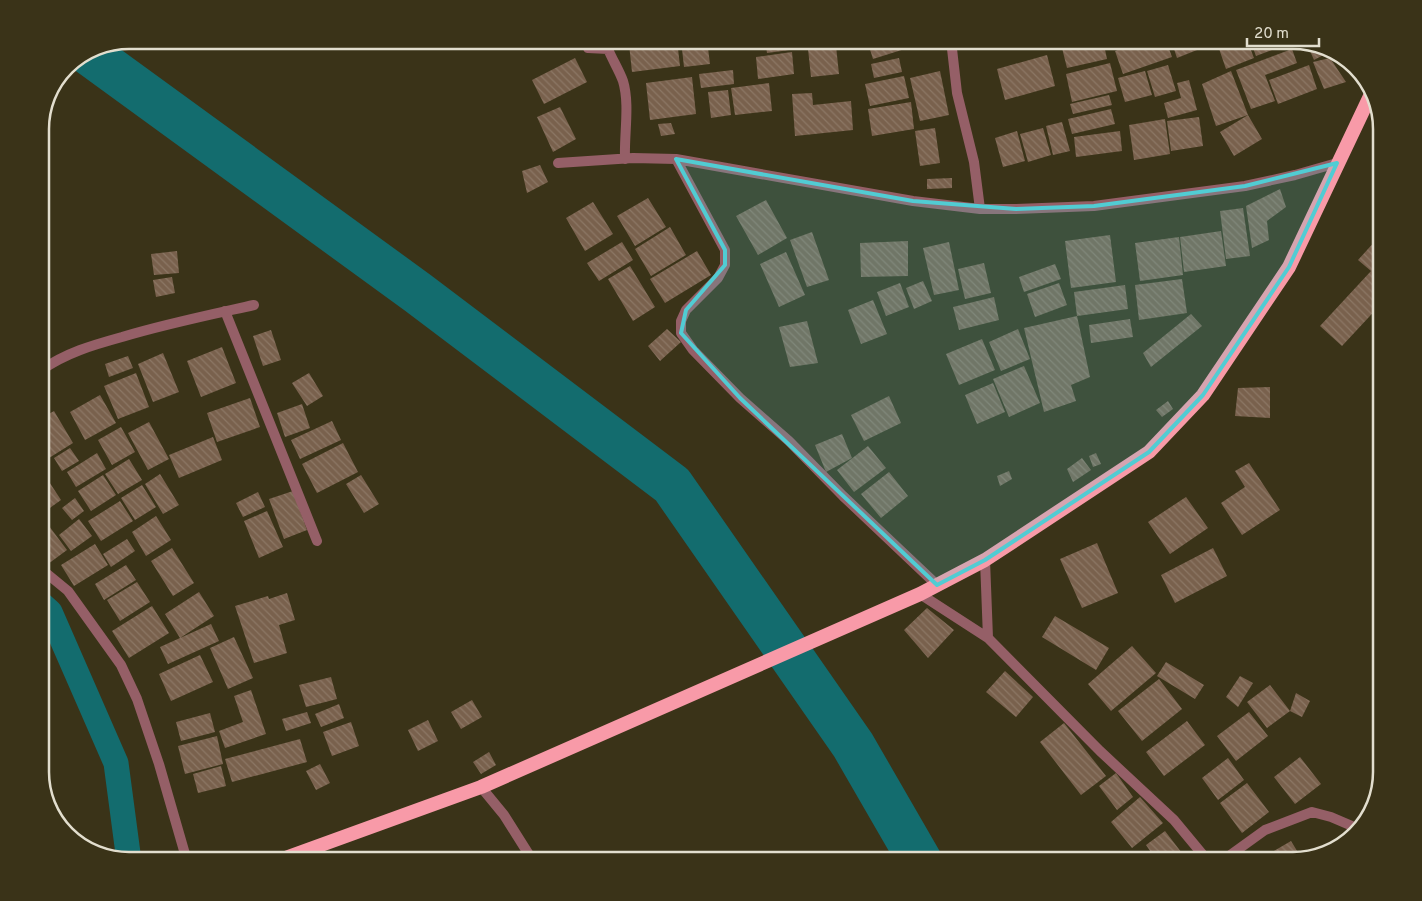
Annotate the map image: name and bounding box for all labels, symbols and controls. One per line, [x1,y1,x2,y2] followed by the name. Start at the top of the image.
[1247,15,1320,47] scale bar
[1254,25,1289,44] text: 20 m

